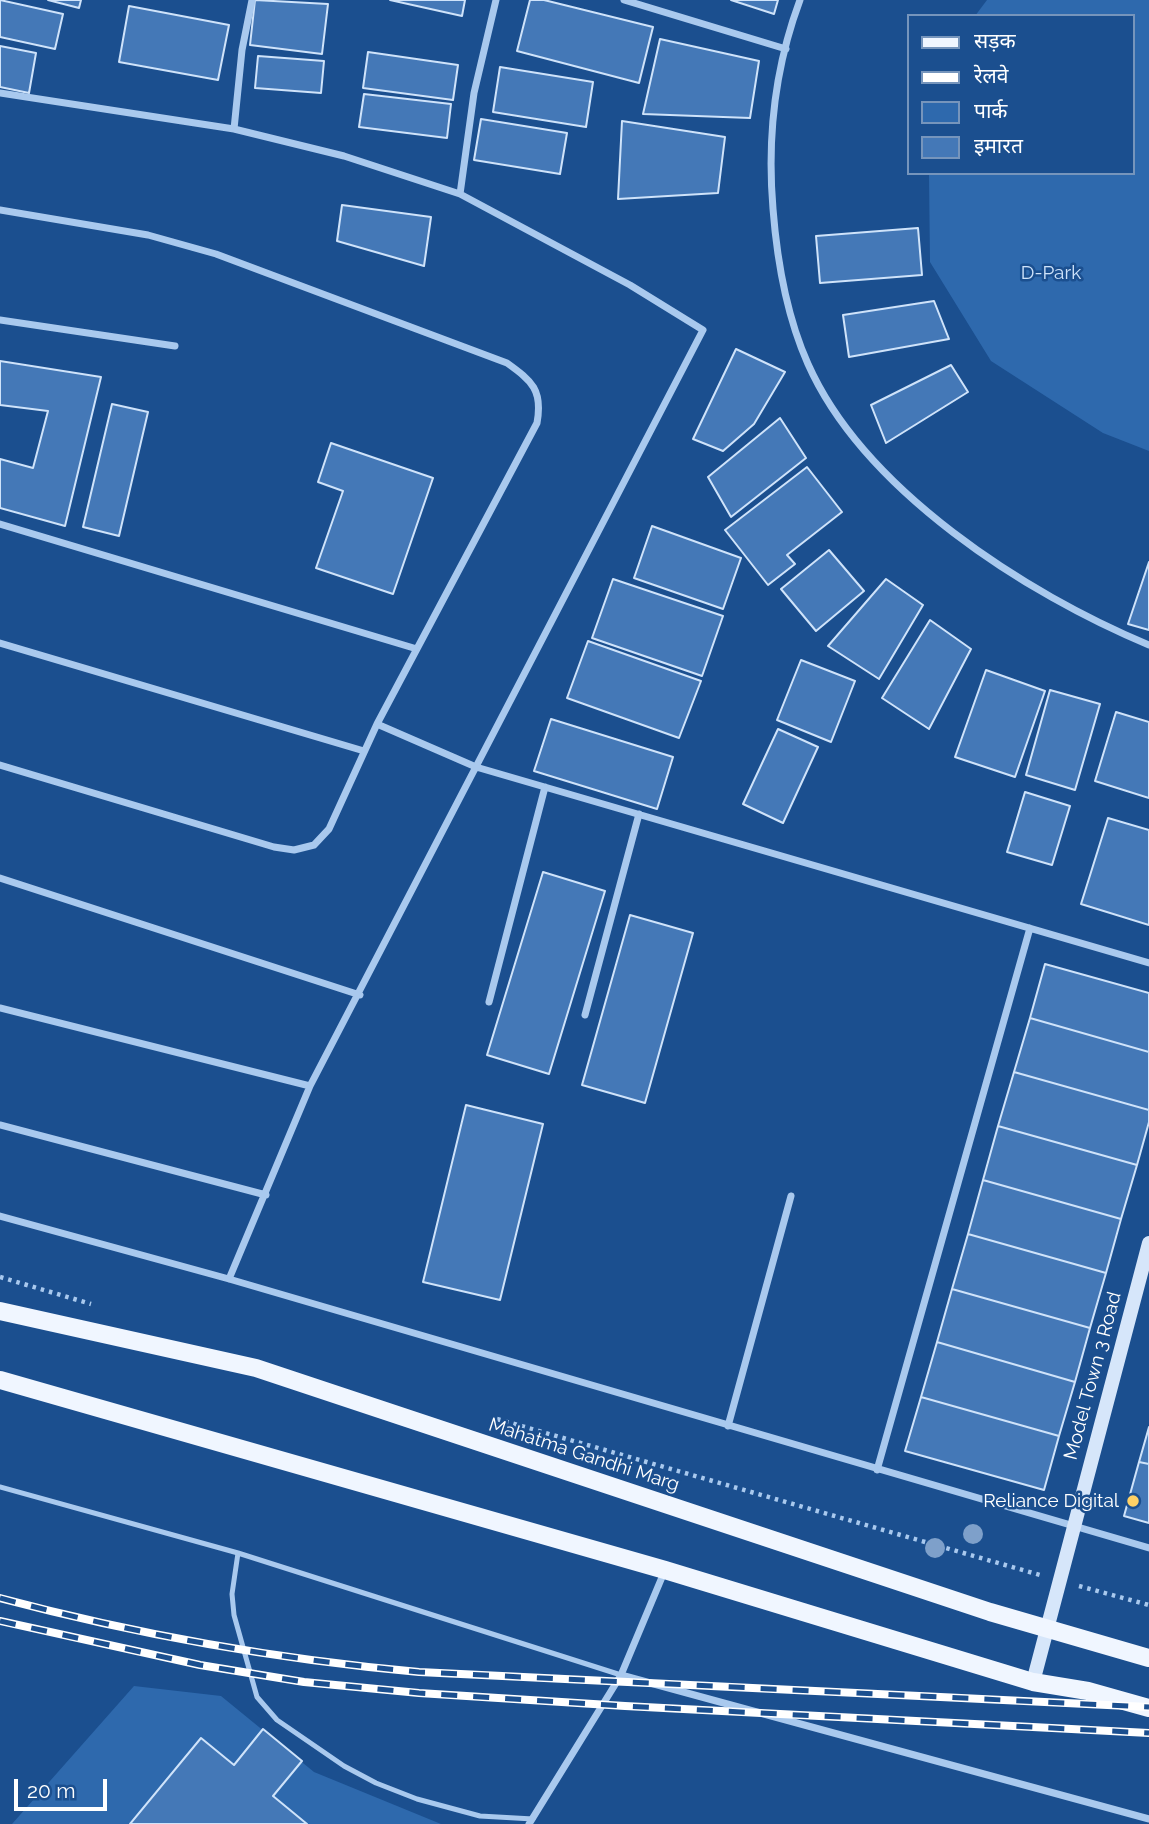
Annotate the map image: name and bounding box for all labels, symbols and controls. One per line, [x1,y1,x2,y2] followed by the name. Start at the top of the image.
[908,14,1135,175] legend
[974,28,1016,53] text: सड़क
[974,63,1009,88] text: रेलवे
[974,98,1008,123] text: पार्क
[974,133,1023,158] text: इमारत
[1021,262,1081,284] park label: D-Park
[1060,1289,1126,1463] street label: Model Town 3 Road
[486,1413,682,1497] street label: Mahatma Gandhi Marg
[983,1490,1119,1512] place label: Reliance Digital
[1125,1493,1141,1509] marker: Reliance Digital
[18,1764,110,1808] scale bar
[27,1778,75,1803] text: 20 m

